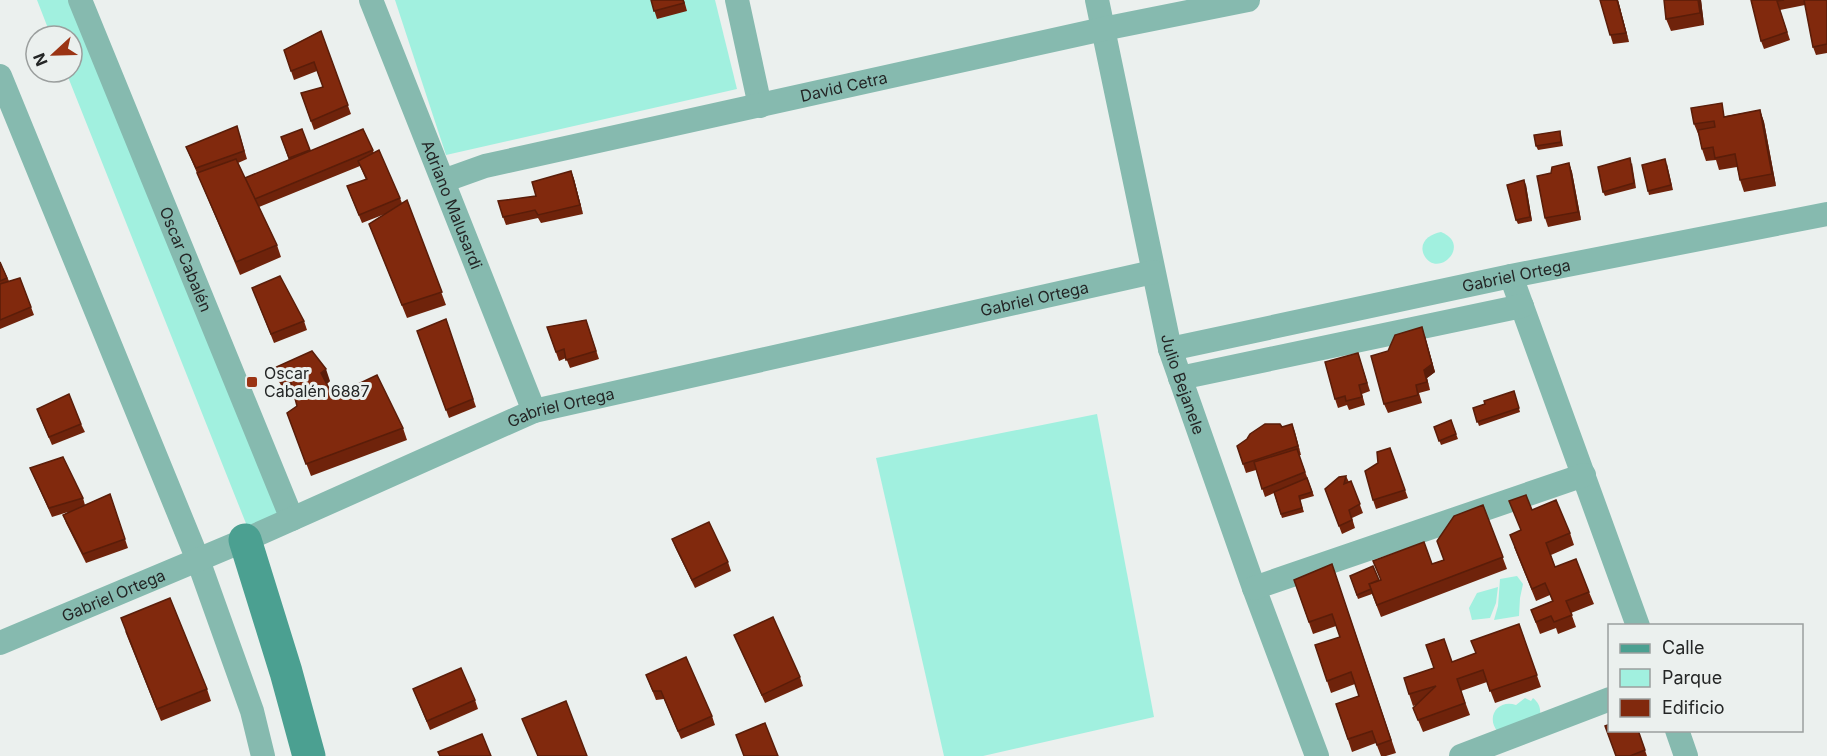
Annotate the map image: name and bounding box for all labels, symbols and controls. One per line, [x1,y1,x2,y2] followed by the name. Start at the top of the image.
[24,24,84,84] north arrow
[29,50,52,69] text: N
[798,67,889,106] street label: David Cetra
[418,137,487,272] street label: Adriano Malusardi
[155,204,216,315] street label: Oscar Cabalén
[1460,255,1572,296] street label: Gabriel Ortega
[978,277,1090,320] street label: Gabriel Ortega
[1157,332,1209,437] street label: Julio Bejanele
[264,363,370,401] place label: Oscar Cabalén 6887
[245,375,259,389] marker: Oscar Cabalén 6887
[504,383,616,432] street label: Gabriel Ortega
[59,565,168,626] street label: Gabriel Ortega
[1608,624,1803,732] legend
[1662,637,1704,658] text: Calle
[1662,667,1722,688] text: Parque
[1662,697,1725,718] text: Edificio

